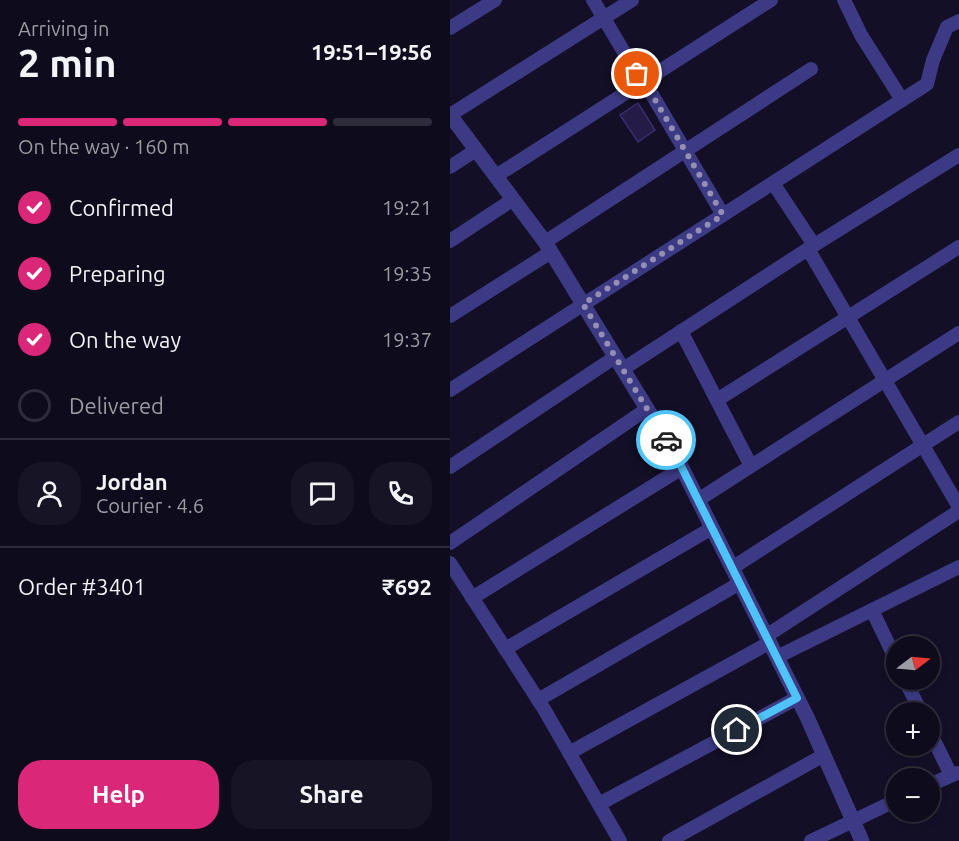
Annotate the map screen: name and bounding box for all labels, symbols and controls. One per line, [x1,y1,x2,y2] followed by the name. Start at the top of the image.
[18,17,109,40] text: Arriving in
[311,39,432,64] text: 19:51–19:56
[18,41,117,84] text: 2 min
[611,48,662,99] pin
[620,57,653,90] icon: bag
[18,135,190,158] text: On the way · 160 m
[18,191,51,224] icon: check
[69,195,174,220] text: Confirmed
[382,196,432,219] text: 19:21
[18,257,51,290] icon: check
[69,261,166,286] text: Preparing
[382,262,432,285] text: 19:35
[18,323,51,356] icon: check
[69,327,181,352] text: On the way
[382,328,432,351] text: 19:37
[69,393,164,418] text: Delivered
[636,410,696,470] courier
[650,424,683,457] icon: car
[18,462,81,525] button: person
[291,462,354,525] button: chat
[369,462,432,525] button: phone
[96,469,168,494] text: Jordan
[96,494,204,517] text: Courier · 4.6
[18,574,146,599] text: Order #3401
[382,574,432,599] text: ₹692
[886,636,940,690] north arrow
[886,636,940,822] map controls
[886,702,940,756] button: +
[711,704,762,755] pin
[720,713,753,746] icon: home
[18,760,219,829] button: Help
[231,760,432,829] button: Share
[886,768,940,822] button: −

